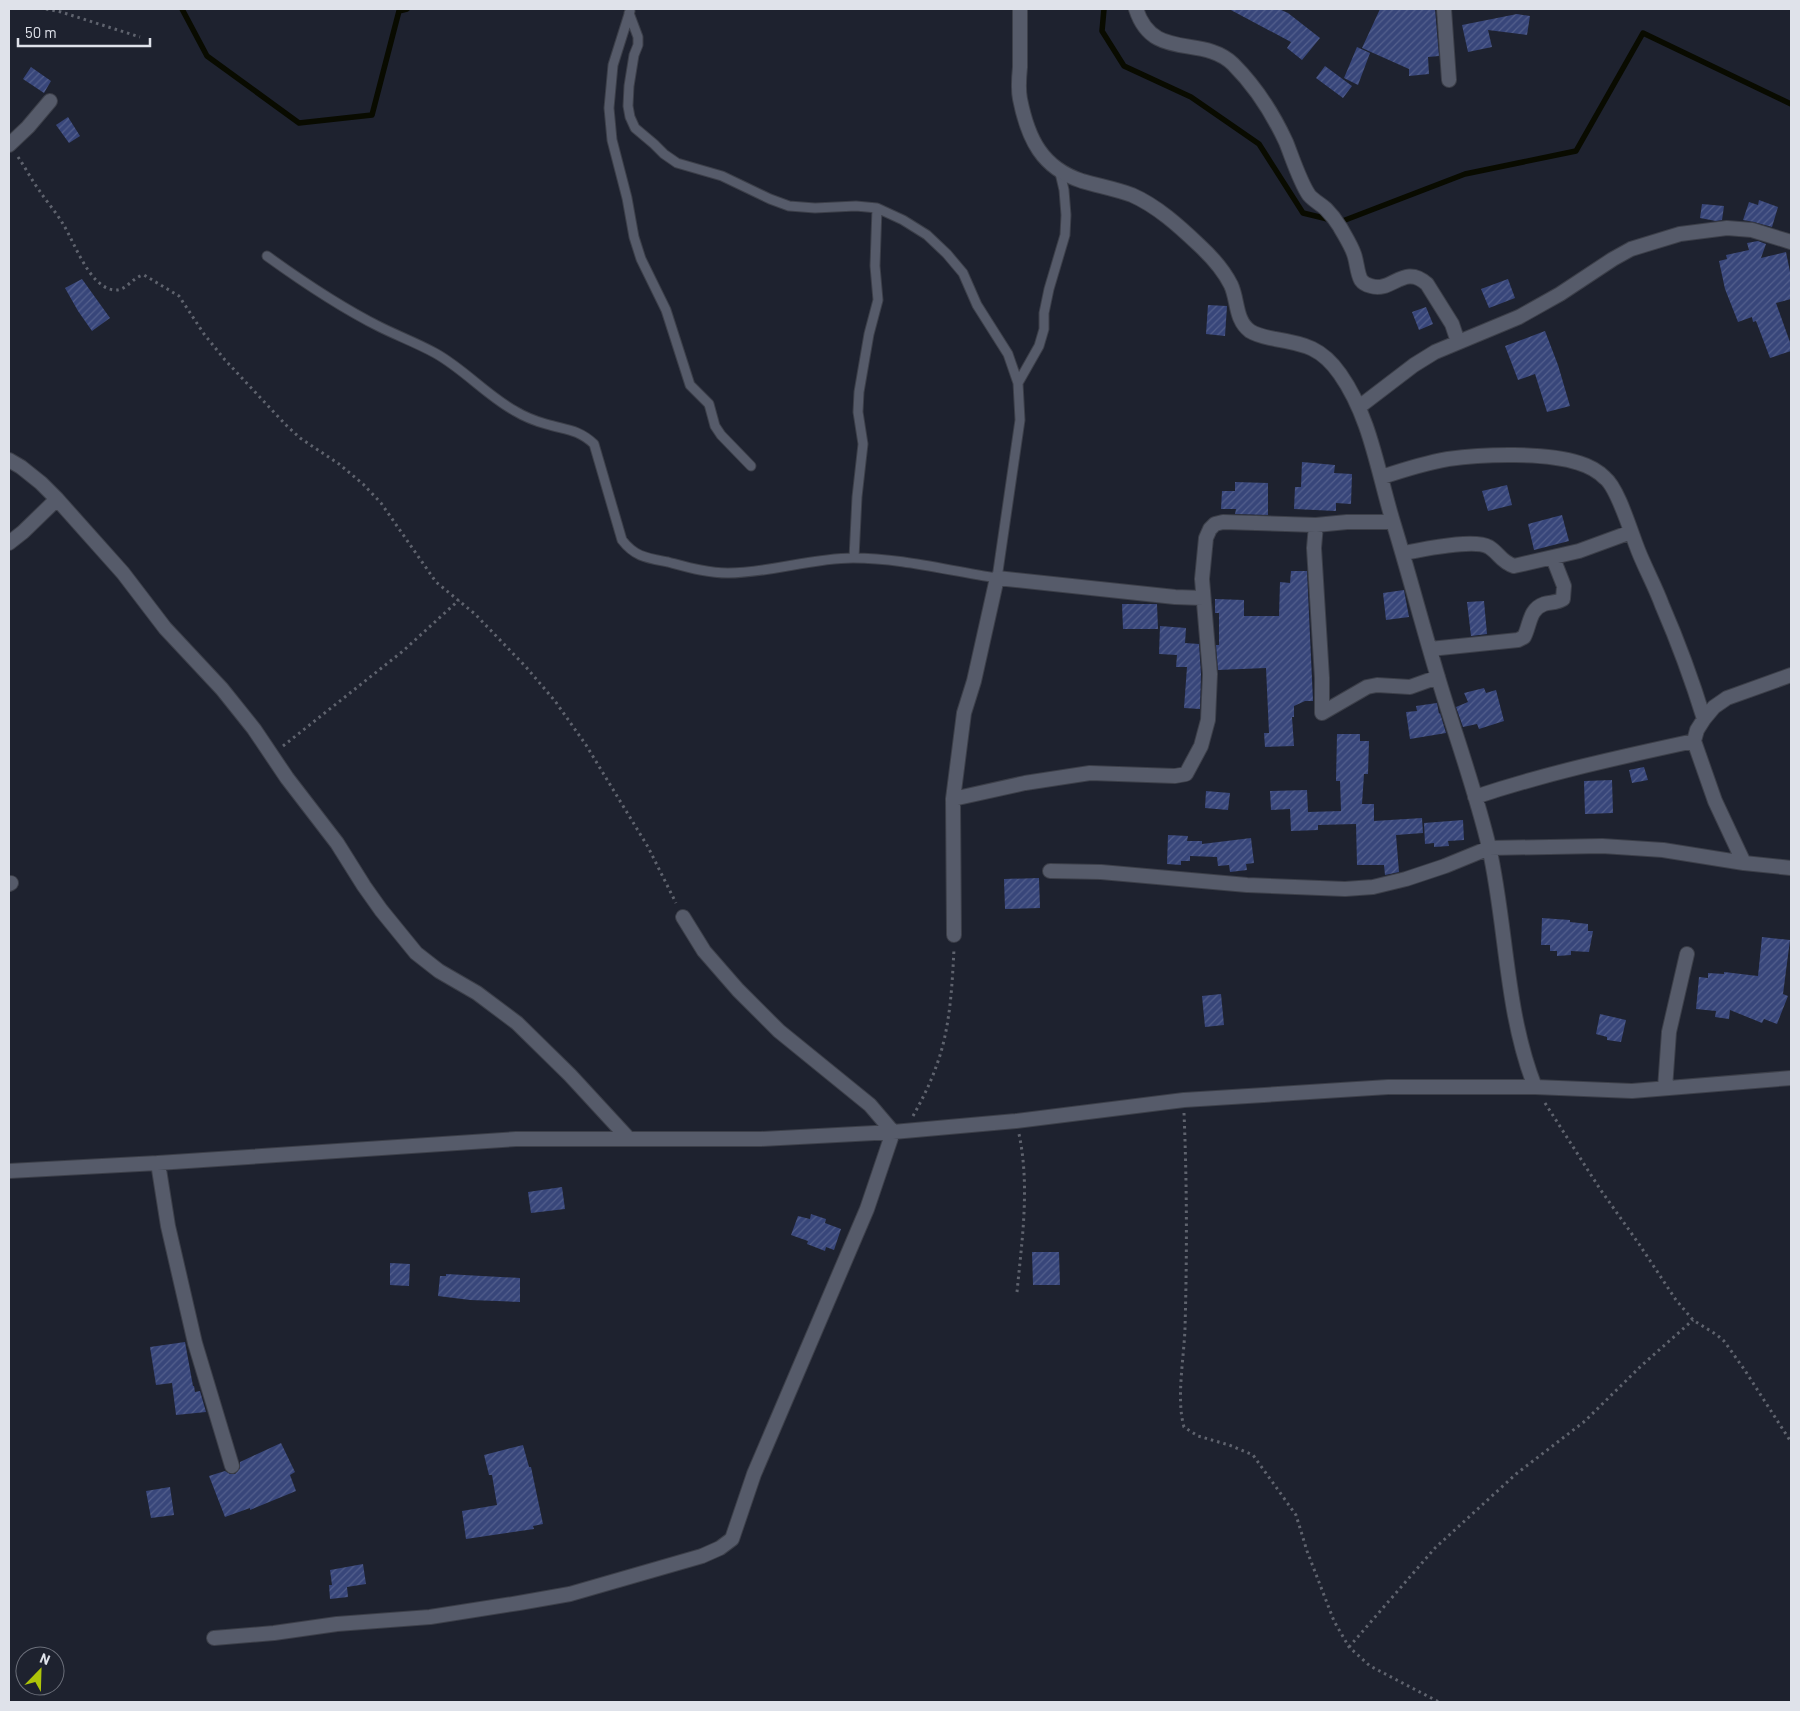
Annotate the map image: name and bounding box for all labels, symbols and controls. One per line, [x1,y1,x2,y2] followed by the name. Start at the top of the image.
[18,15,150,47] scale bar
[25,23,57,41] text: 50 m
[15,1646,65,1696] north arrow
[38,1649,53,1668] text: N

